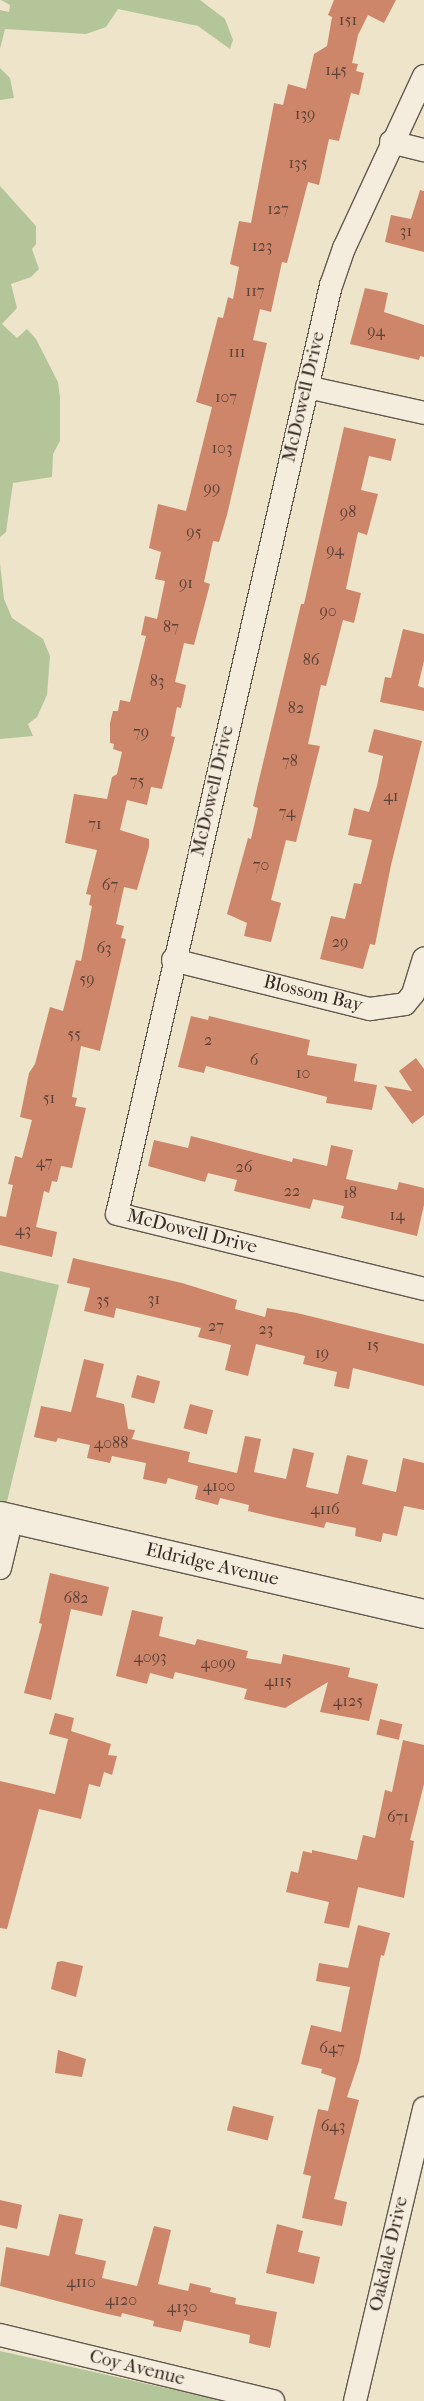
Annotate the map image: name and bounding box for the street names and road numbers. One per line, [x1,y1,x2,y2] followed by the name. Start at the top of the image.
[278,329,330,465] street label: McDowell Drive
[187,723,239,859] street label: McDowell Drive
[261,971,365,1017] street label: Blossom Bay
[125,1205,259,1259] street label: McDowell Drive
[143,1539,281,1591] street label: Eldridge Avenue
[365,2194,413,2314] street label: Oakdale Drive
[87,2345,187,2391] street label: Coy Avenue

